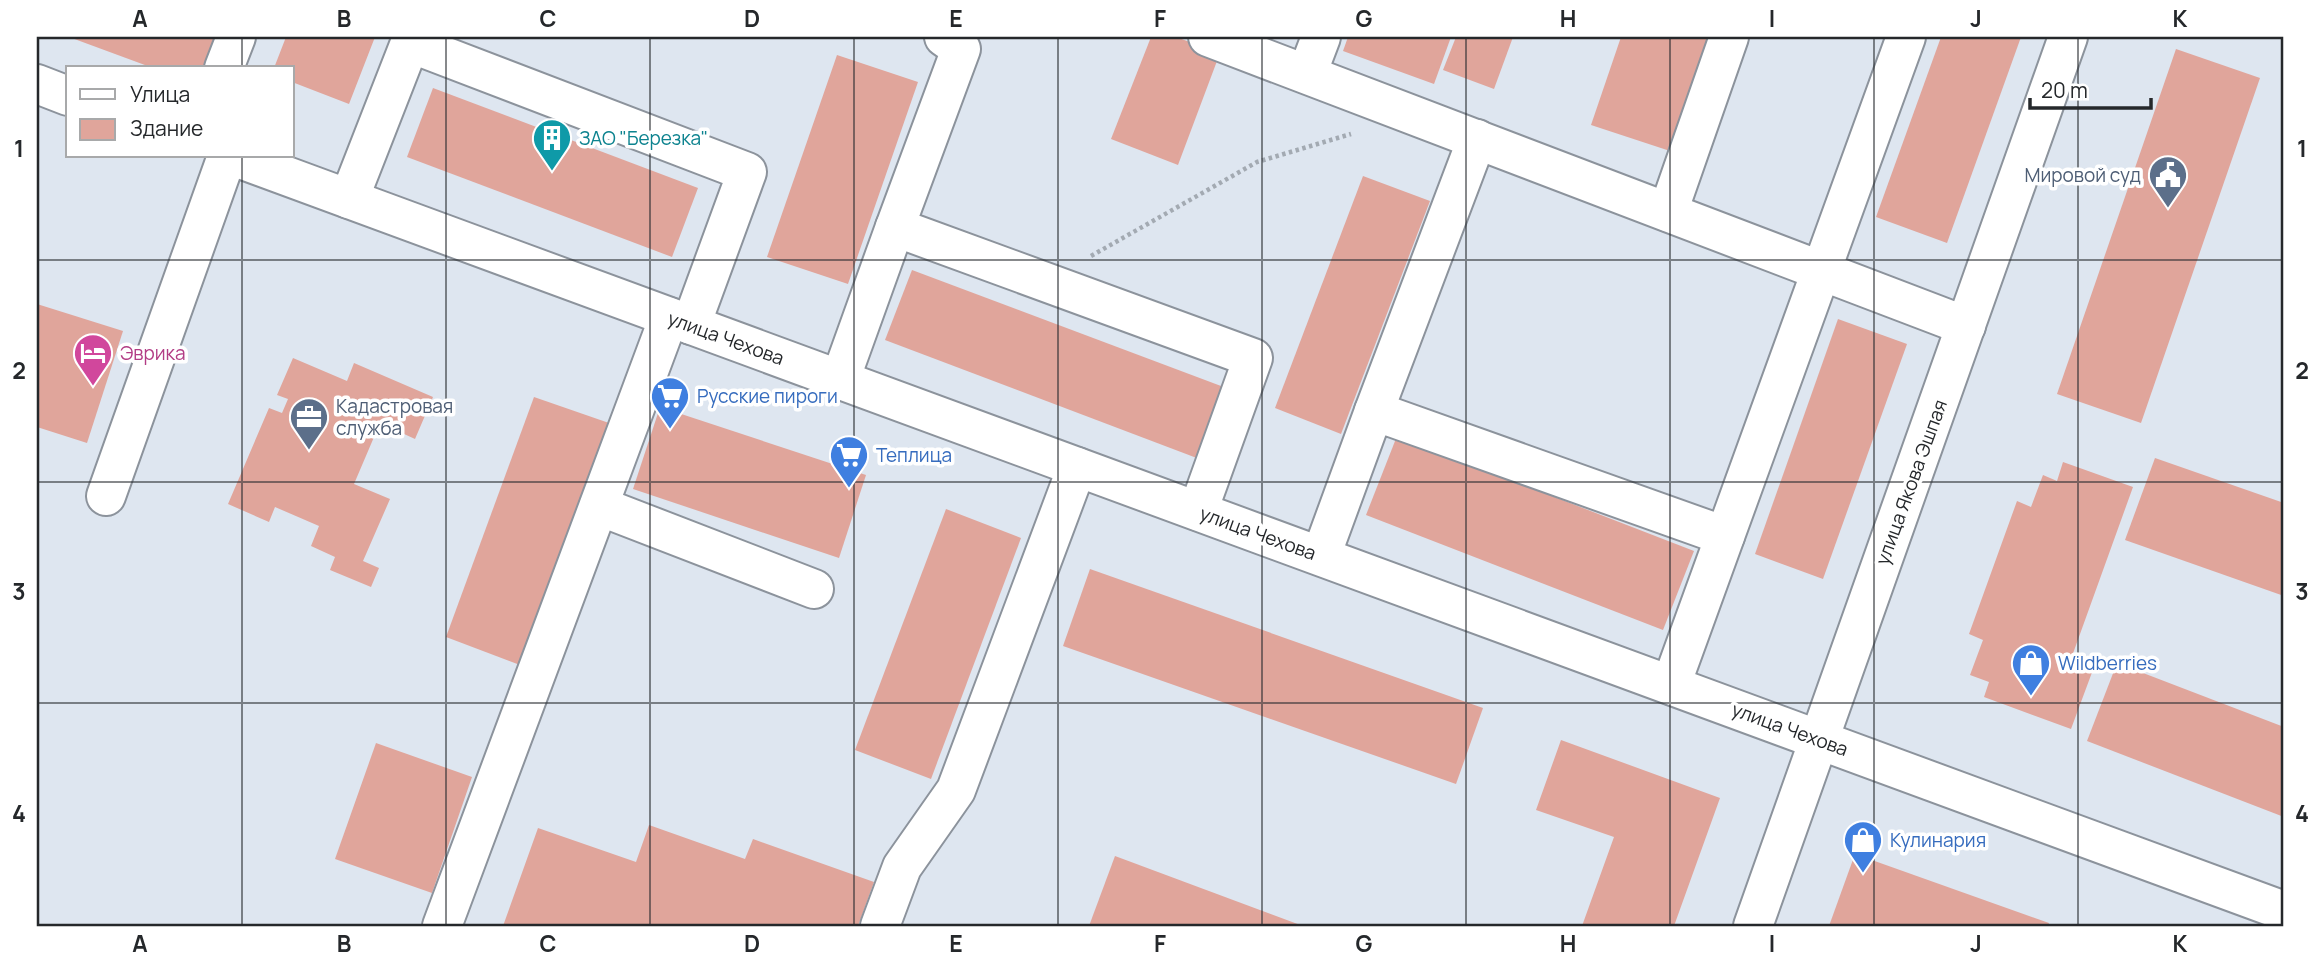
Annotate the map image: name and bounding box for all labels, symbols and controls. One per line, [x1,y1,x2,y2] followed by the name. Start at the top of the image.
[132,2,148,34] text: A
[337,2,351,34] text: B
[540,2,557,34] text: C
[744,2,760,34] text: D
[949,2,963,34] text: E
[1154,2,1166,34] text: F
[1356,2,1373,34] text: G
[1560,2,1576,34] text: H
[1769,2,1775,34] text: I
[1970,2,1982,34] text: J
[2173,2,2188,34] text: K
[66,66,294,158] legend
[2030,66,2151,110] scale bar
[2041,76,2088,104] text: 20 m
[130,80,190,108] text: Улица
[130,114,203,142] text: Здание
[531,117,573,172] building icon: ЗАО "Березка"
[579,125,708,151] place label: ЗАО "Березка"
[14,132,24,164] text: 1
[2297,132,2307,164] text: 1
[2147,154,2189,209] public building icon: Мировой суд
[2025,162,2141,188] place label: Мировой суд
[664,305,788,371] street label: улица Чехова
[72,332,114,387] hotel icon: Эврика
[120,340,186,366] place label: Эврика
[12,354,26,386] text: 2
[2295,354,2309,386] text: 2
[649,375,691,430] supermarket icon: Русские пироги
[697,383,838,409] place label: Русские пироги
[336,393,453,441] place label: Кадастровая служба
[288,396,330,451] office icon: Кадастровая служба
[1869,396,1953,568] street label: улица Якова Эшпая
[828,434,870,489] supermarket icon: Теплица
[876,442,952,468] place label: Теплица
[1196,500,1320,566] street label: улица Чехова
[12,575,26,607] text: 3
[2295,575,2309,607] text: 3
[2010,642,2052,697] shop icon: Wildberries
[2058,650,2157,676] place label: Wildberries
[1728,696,1852,762] street label: улица Чехова
[12,797,26,829] text: 4
[2295,797,2309,829] text: 4
[1842,819,1884,874] shop icon: Кулинария
[1890,827,1986,853] place label: Кулинария
[132,927,148,959] text: A
[337,927,351,959] text: B
[540,927,557,959] text: C
[744,927,760,959] text: D
[949,927,963,959] text: E
[1154,927,1166,959] text: F
[1356,927,1373,959] text: G
[1560,927,1576,959] text: H
[1769,927,1775,959] text: I
[1970,927,1982,959] text: J
[2173,927,2188,959] text: K

